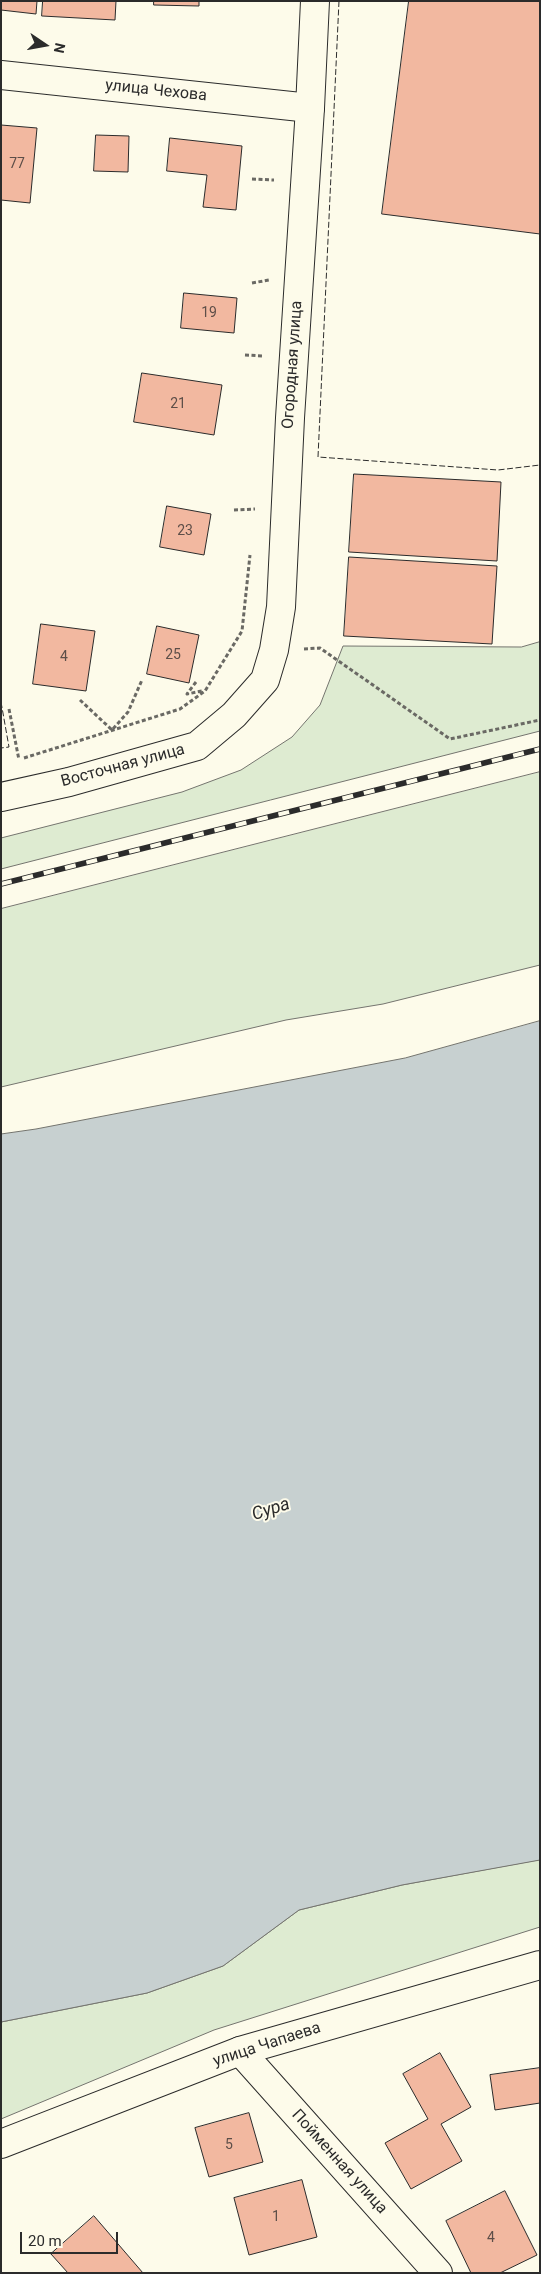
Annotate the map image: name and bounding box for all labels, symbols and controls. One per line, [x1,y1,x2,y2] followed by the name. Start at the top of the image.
[20,20,70,70] north arrow
[51,42,69,55] text: N
[104,76,208,106] street label: улица Чехова
[9,156,25,172] house number: 77
[279,300,307,430] street label: Огородная улица
[201,305,217,321] house number: 19
[170,396,186,412] house number: 21
[177,523,193,539] house number: 23
[165,647,181,663] house number: 25
[60,649,68,665] house number: 4
[59,740,187,792] street label: Восточная улица
[249,1494,293,1526] water label: Сура
[211,2019,323,2071] street label: улица Чапаева
[287,2106,391,2218] street label: Пойменная улица
[225,2137,233,2153] house number: 5
[272,2209,280,2225] house number: 1
[22,2222,120,2254] scale bar
[487,2230,495,2246] house number: 4
[28,2232,62,2250] text: 20 m

